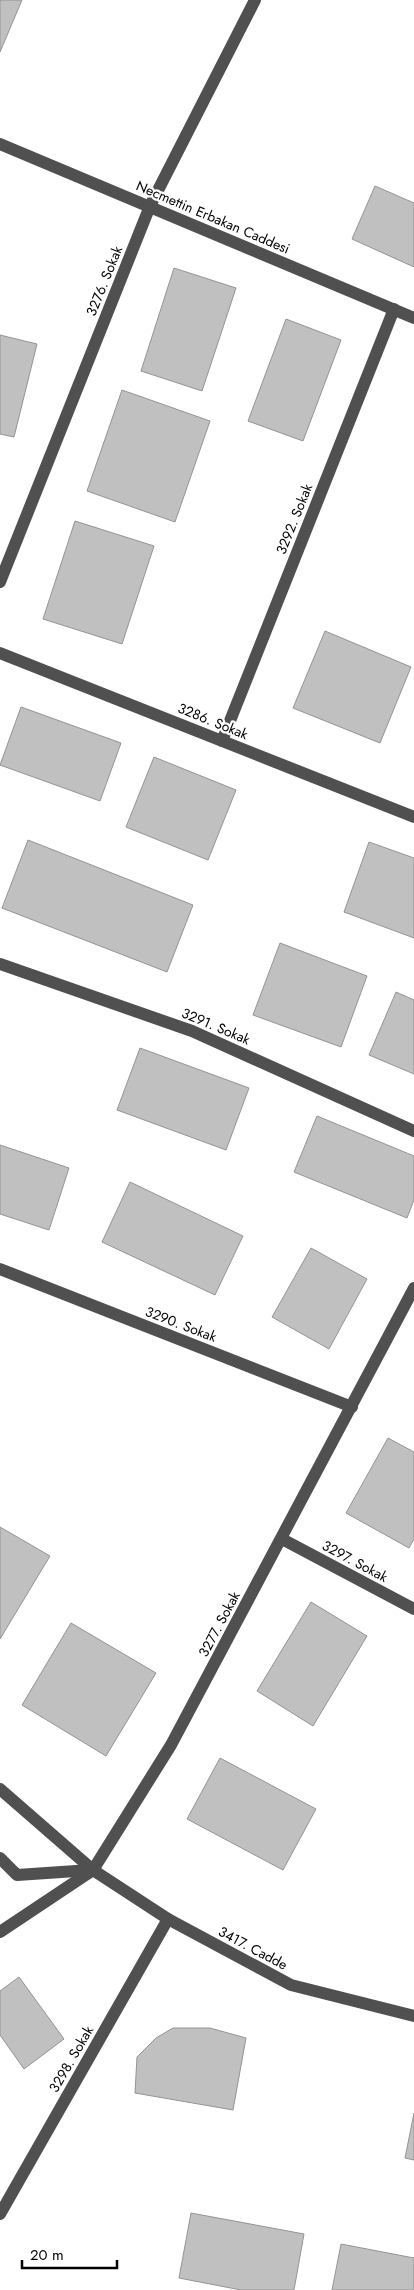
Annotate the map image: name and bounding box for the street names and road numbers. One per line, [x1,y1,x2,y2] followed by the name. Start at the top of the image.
[133,176,293,258] street label: Necmettin Erbakan Caddesi
[81,242,127,319] street label: 3276. Sokak
[271,480,318,557] street label: 3292. Sokak
[175,698,252,744] street label: 3286. Sokak
[179,1003,254,1050] street label: 3291. Sokak
[142,1301,220,1347] street label: 3290. Sokak
[319,1535,392,1587] street label: 3297. Sokak
[193,1587,245,1660] street label: 3277. Sokak
[215,1921,291,1975] street label: 3417. Cadde
[44,2021,99,2096] street label: 3298. Sokak

